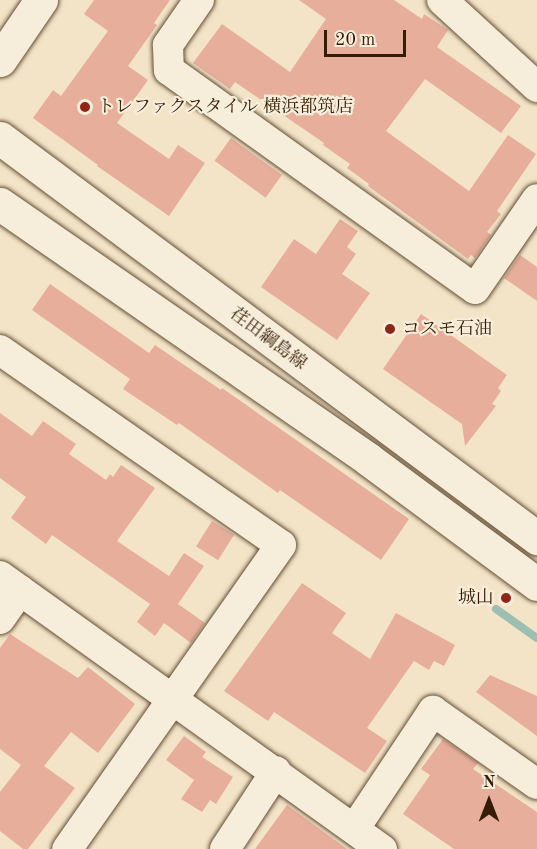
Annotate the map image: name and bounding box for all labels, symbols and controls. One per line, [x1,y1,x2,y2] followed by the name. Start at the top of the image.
[327,18,410,56] scale bar
[335,31,375,49] text: 20 m
[97,96,354,118] place label: トレファクスタイル 横浜都筑店
[78,100,92,114] marker: トレファクスタイル 横浜都筑店
[226,303,310,375] street label: 荏田綱島線
[402,318,492,340] place label: コスモ石油
[383,322,397,336] marker: コスモ石油
[458,587,494,609] place label: 城山
[499,591,513,605] marker: 城山
[459,771,519,831] north arrow
[483,775,495,791] text: N

